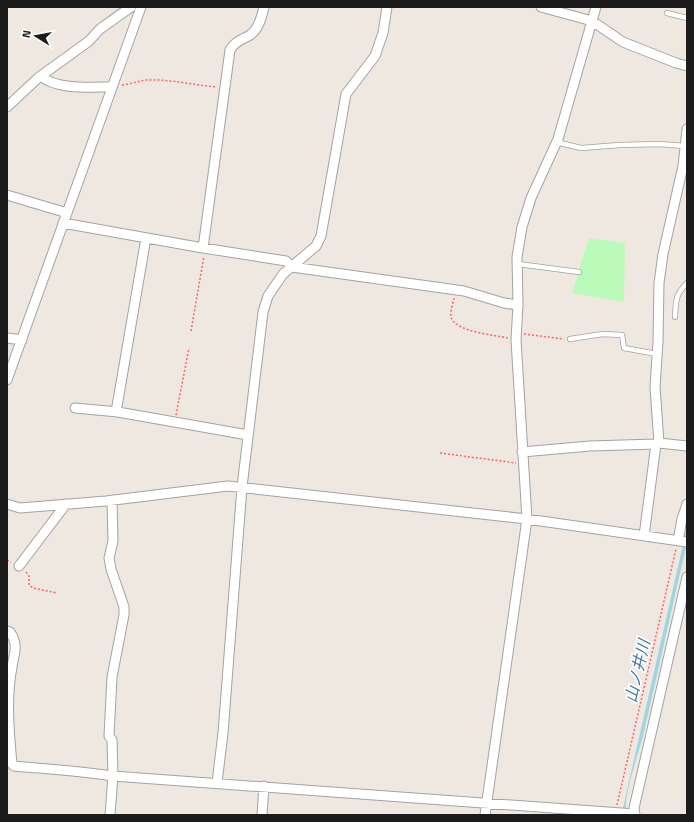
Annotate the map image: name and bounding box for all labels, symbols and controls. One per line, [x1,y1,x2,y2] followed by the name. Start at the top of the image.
[16,16,56,56] north arrow
[18,29,35,39] text: N
[618,635,656,705] water label: 山ノ井川

